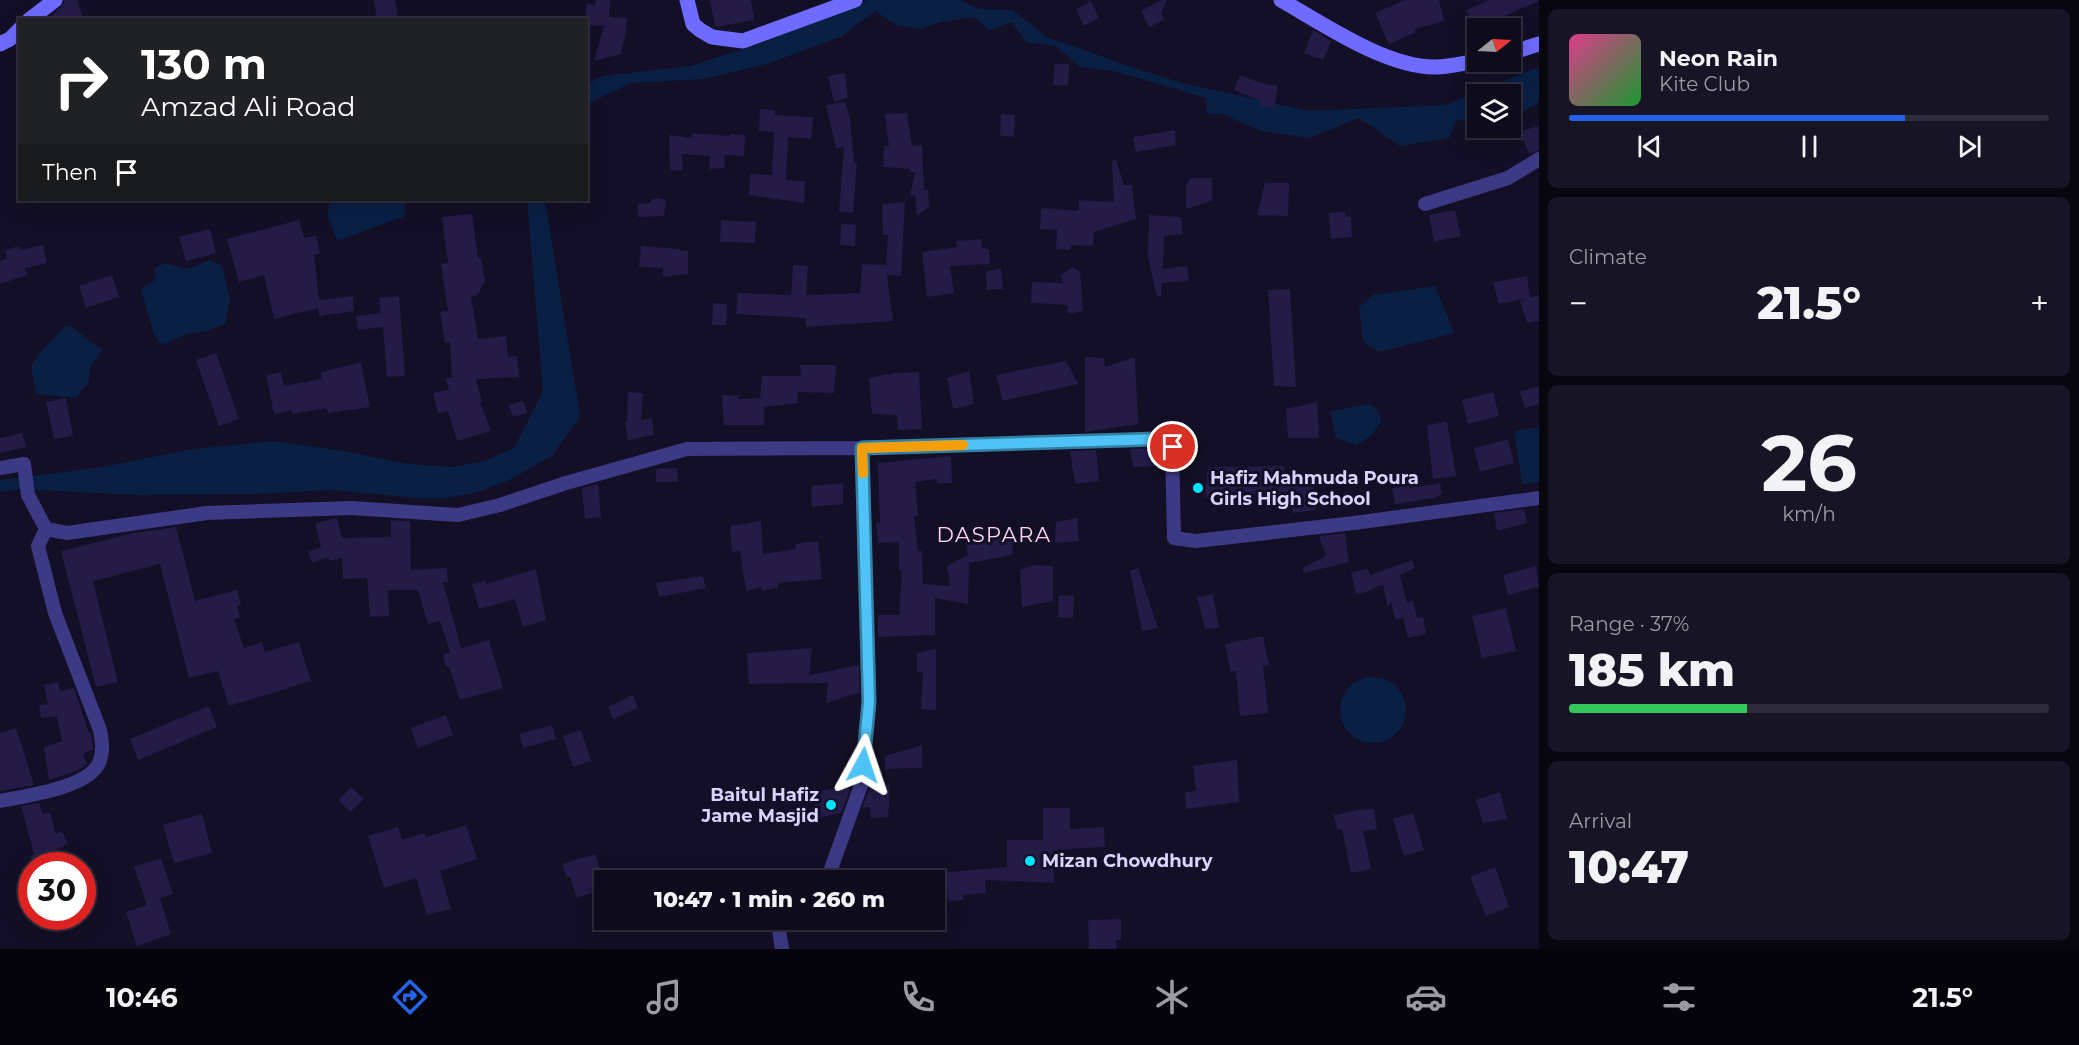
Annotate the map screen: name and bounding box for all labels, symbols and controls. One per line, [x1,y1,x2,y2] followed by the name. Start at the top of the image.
[1467,18,1521,72] north arrow
[1467,18,1521,138] map controls
[141,38,267,90] text: 130 m
[42,42,120,120] icon: right
[1659,45,1778,72] text: Neon Rain
[1659,72,1750,96] text: Kite Club
[1467,84,1521,138] button: layers
[141,90,356,123] text: Amzad Ali Road
[1633,130,1666,163] icon: previous
[1793,130,1826,163] icon: pause
[1953,130,1986,163] icon: next
[110,156,143,189] icon: arrive
[42,159,98,186] text: Then
[1569,245,1647,269] text: Climate
[1757,275,1861,330] text: 21.5°
[1569,283,1588,323] text: −
[2030,283,2049,323] text: +
[1761,415,1857,511] text: 26
[1147,421,1198,472] pin
[1156,430,1189,463] icon: arrive
[1210,467,1419,510] place label: Hafiz Mahmuda Poura Girls High School
[1191,481,1205,495] marker: Hafiz Mahmuda Poura Girls High School
[1782,502,1836,526] text: km/h
[936,522,1052,547] district label: DASPARA
[1569,612,1689,636] text: Range · 37%
[1569,642,1735,697] text: 185 km
[831,733,895,797] position arrow
[700,784,819,827] place label: Baitul Hafiz Jame Masjid
[824,798,838,812] marker: Baitul Hafiz Jame Masjid
[1569,809,1632,833] text: Arrival
[1569,839,1689,894] text: 10:47
[1042,850,1213,872] place label: Mizan Chowdhury
[18,852,96,930] speed limit sign: 30
[1023,854,1037,868] marker: Mizan Chowdhury
[654,886,885,913] text: 10:47 · 1 min · 260 m
[389,976,431,1018] icon: directions
[643,976,685,1018] icon: music
[897,976,939,1018] icon: phone
[1151,976,1193,1018] icon: climate
[1405,976,1447,1018] icon: car
[1658,976,1700,1018] icon: filters
[106,981,178,1014] text: 10:46
[1912,981,1973,1014] text: 21.5°

